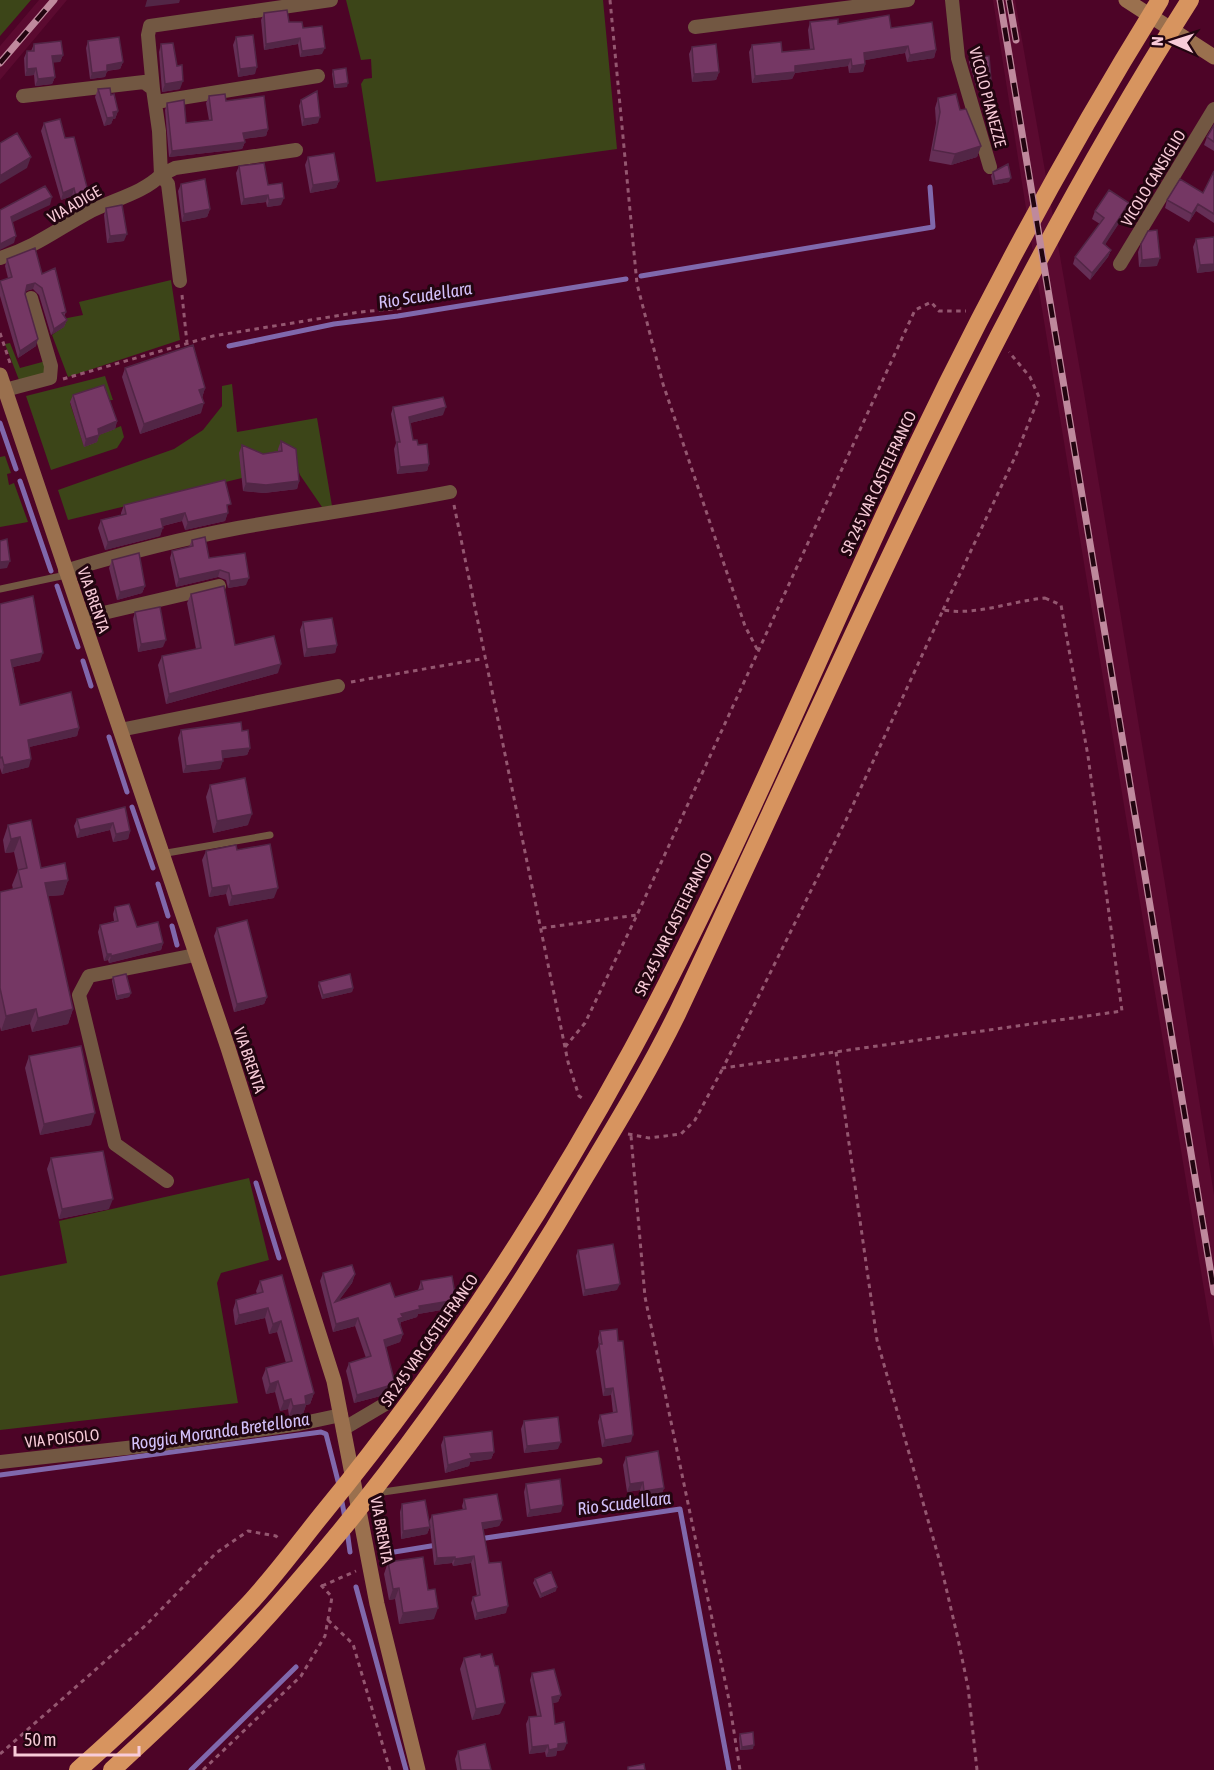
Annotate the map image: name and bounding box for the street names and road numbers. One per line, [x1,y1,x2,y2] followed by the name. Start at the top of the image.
[966,45,1010,149] street label: VICOLO PIANEZZE
[1117,127,1189,229] street label: VICOLO CANSIGLIO
[44,182,104,226] street label: VIA ADIGE
[837,408,919,558] street label: SR 245 VAR CASTELFRANCO
[74,565,114,635] street label: VIA BRENTA
[631,850,715,998] street label: SR 245 VAR CASTELFRANCO
[230,1025,270,1095] street label: VIA BRENTA
[377,1271,481,1409] street label: SR 245 VAR CASTELFRANCO
[24,1425,100,1451] street label: VIA POISOLO
[367,1495,397,1565] street label: VIA BRENTA

